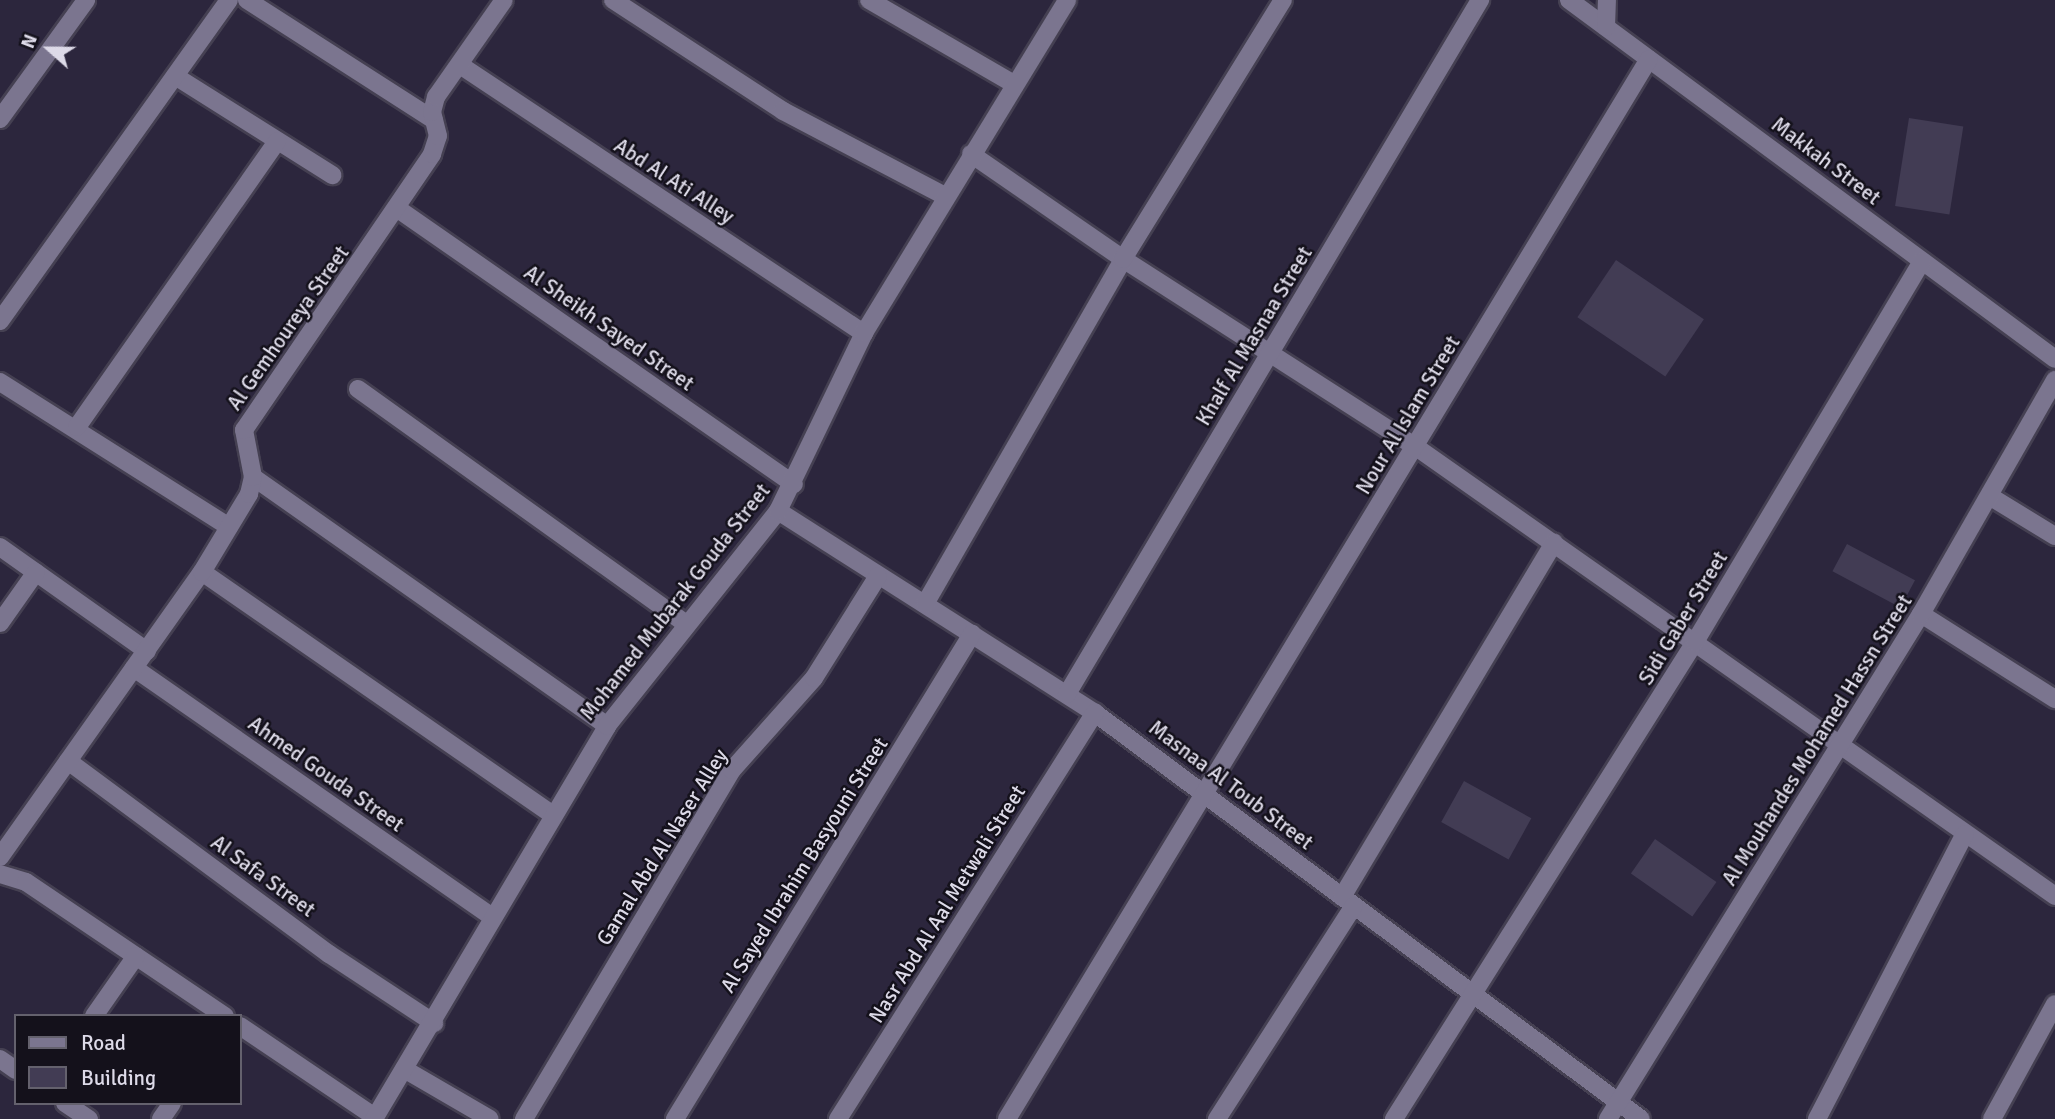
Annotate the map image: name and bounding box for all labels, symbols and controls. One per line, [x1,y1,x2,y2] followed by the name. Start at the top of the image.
[14,14,84,84] north arrow
[16,31,43,52] text: N
[1766,112,1886,210] street label: Makkah Street
[609,133,739,229] street label: Abd Al Ati Alley
[222,241,354,415] street label: Al Gemhoureya Street
[1191,242,1317,430] street label: Khalf Al Masnaa Street
[519,260,699,396] street label: Al Sheikh Sayed Street
[1351,331,1465,499] street label: Nour Al Islam Street
[575,479,775,725] street label: Mohamed Mubarak Gouda Street
[1633,547,1733,689] street label: Sidi Gaber Street
[1717,590,1917,890] street label: Al Mouhandes Mohamed Hassn Street
[243,711,409,837] street label: Ahmed Gouda Street
[1144,715,1318,855] street label: Masnaa Al Toub Street
[715,733,893,997] street label: Al Sayed Ibrahim Basyouni Street
[591,744,733,950] street label: Gamal Abd Al Naser Alley
[863,781,1031,1027] street label: Nasr Abd Al Aal Metwali Street
[206,830,320,922] street label: Al Safa Street
[14,1014,242,1105] legend
[81,1030,126,1056] text: Road
[81,1065,156,1091] text: Building

